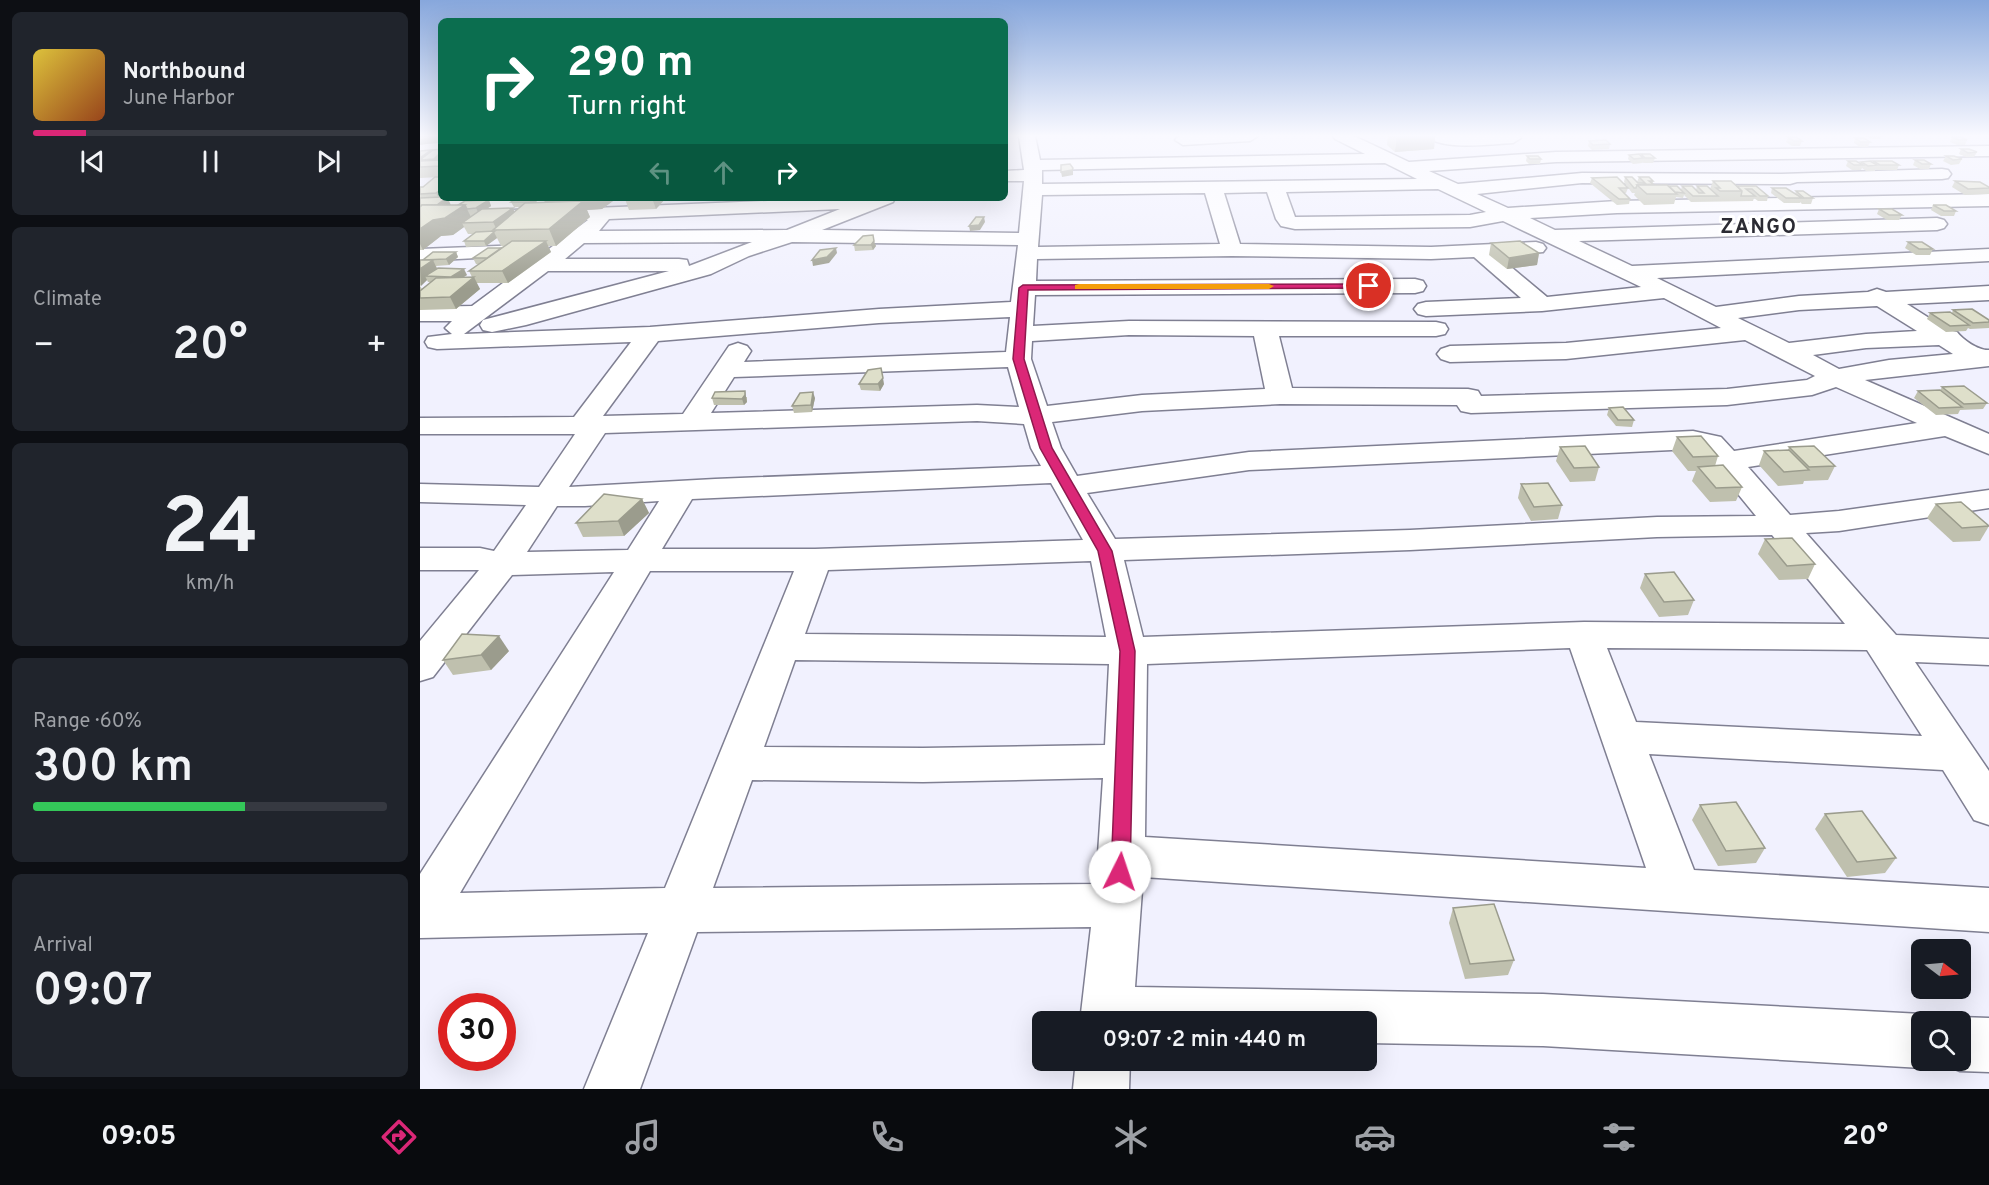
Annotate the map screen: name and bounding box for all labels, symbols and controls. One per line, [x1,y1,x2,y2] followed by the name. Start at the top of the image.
[567,38,694,91] text: 290 m
[468,42,546,120] icon: right
[123,59,246,86] text: Northbound
[123,86,235,112] text: June Harbor
[567,90,686,124] text: Turn right
[76,145,109,178] icon: previous
[194,145,227,178] icon: pause
[312,145,345,178] icon: next
[644,156,677,189] icon: left
[707,156,740,189] icon: ahead
[770,156,803,189] icon: right
[1721,215,1797,241] district label: ZANGO
[1343,260,1394,311] pin
[1352,269,1385,302] icon: arrive
[33,287,102,313] text: Climate
[172,318,248,375] text: 20°
[33,326,54,368] text: −
[366,326,387,368] text: +
[161,482,259,581] text: 24
[186,571,234,597] text: km/h
[33,709,142,735] text: Range · 60%
[33,740,193,797] text: 300 km
[1088,840,1152,904] position arrow
[33,933,93,959] text: Arrival
[1911,939,1971,999] north arrow
[1911,939,1971,1071] map controls
[33,964,153,1021] text: 09:07
[438,993,516,1071] speed limit sign: 30
[1911,1011,1971,1071] button: search
[1103,1027,1306,1054] text: 09:07 · 2 min · 440 m
[378,1116,420,1158] icon: directions
[622,1116,664,1158] icon: music
[866,1116,908,1158] icon: phone
[1110,1116,1152,1158] icon: climate
[1354,1116,1396,1158] icon: car
[1598,1116,1640,1158] icon: filters
[101,1120,176,1154] text: 09:05
[1842,1120,1888,1154] text: 20°

